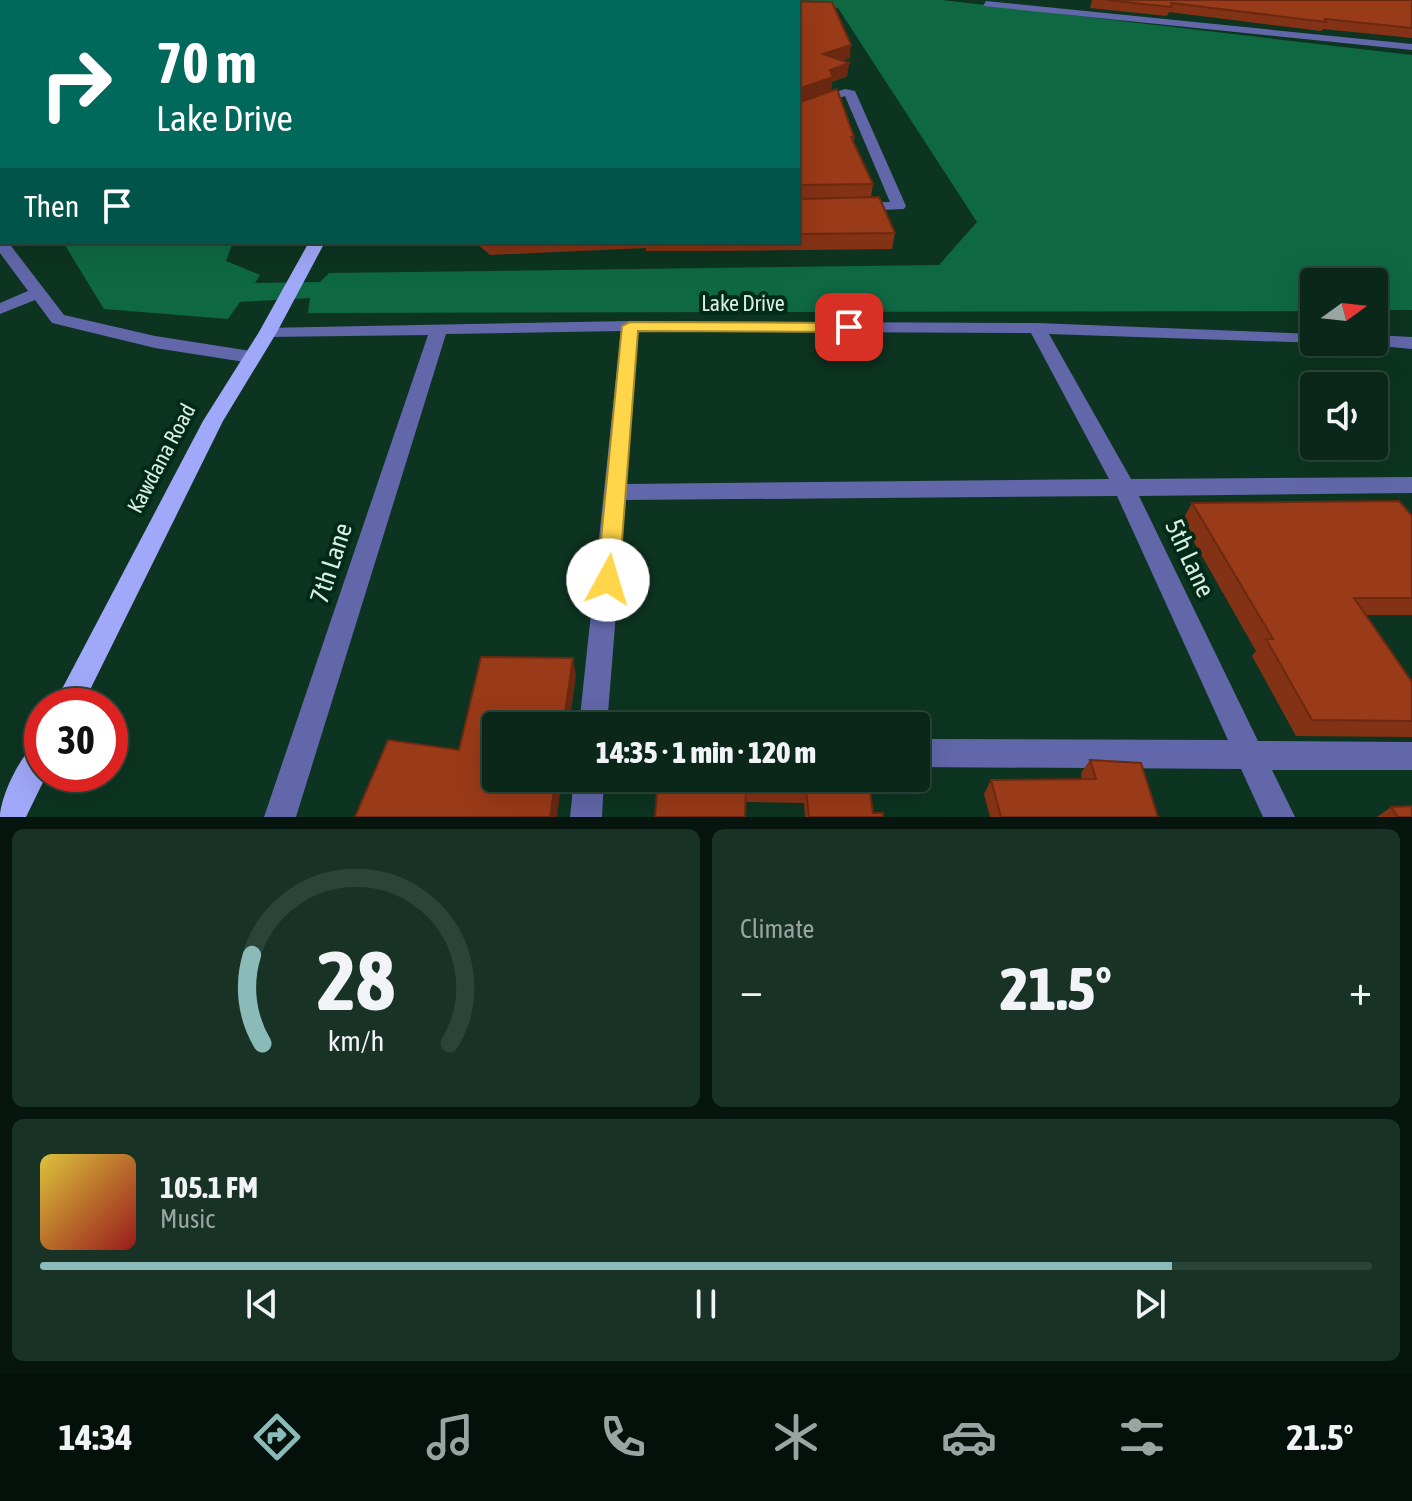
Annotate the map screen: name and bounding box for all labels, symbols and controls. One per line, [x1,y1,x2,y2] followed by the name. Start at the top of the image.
[156,31,257,95] text: 70 m
[24,32,128,136] icon: right
[156,97,293,139] text: Lake Drive
[95,184,139,228] icon: arrive
[24,189,79,223] text: Then
[1300,268,1388,356] north arrow
[1300,268,1388,460] map controls
[701,290,785,316] street label: Lake Drive
[815,293,883,361] pin
[827,305,871,349] icon: arrive
[1300,372,1388,460] button: sound
[121,399,201,517] street label: Kawdana Road
[1159,514,1221,602] street label: 5th Lane
[304,519,358,607] street label: 7th Lane
[566,538,650,622] position arrow
[24,688,128,792] speed limit sign: 30
[596,735,816,769] text: 14:35 · 1 min · 120 m
[740,914,814,944] text: Climate
[317,932,395,1028] text: 28
[1000,954,1112,1023] text: 21.5°
[740,964,763,1014] text: −
[1349,964,1372,1014] text: +
[328,1024,384,1057] text: km/h
[160,1170,258,1204] text: 105.1 FM
[160,1204,215,1234] text: Music
[240,1282,284,1326] icon: previous
[684,1282,728,1326] icon: pause
[1128,1282,1172,1326] icon: next
[249,1409,305,1465] icon: directions
[422,1409,478,1465] icon: music
[595,1409,651,1465] icon: phone
[768,1409,824,1465] icon: climate
[941,1409,997,1465] icon: car
[1114,1409,1170,1465] icon: filters
[58,1416,133,1458] text: 14:34
[1286,1416,1354,1458] text: 21.5°

